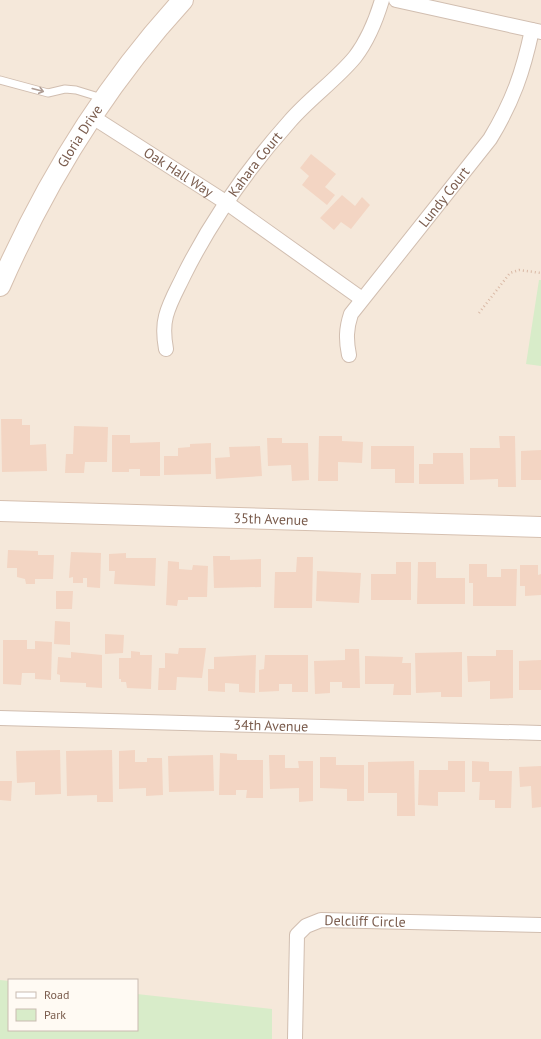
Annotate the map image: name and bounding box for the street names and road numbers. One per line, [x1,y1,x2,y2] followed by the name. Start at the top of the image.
[53,101,106,171] street label: Gloria Drive
[224,128,286,200] street label: Kahara Court
[140,143,217,201] street label: Oak Hall Way
[414,163,474,231] street label: Lundy Court
[233,509,309,529] street label: 35th Avenue
[233,715,309,736] street label: 34th Avenue
[324,911,406,931] street label: Delcliff Circle

